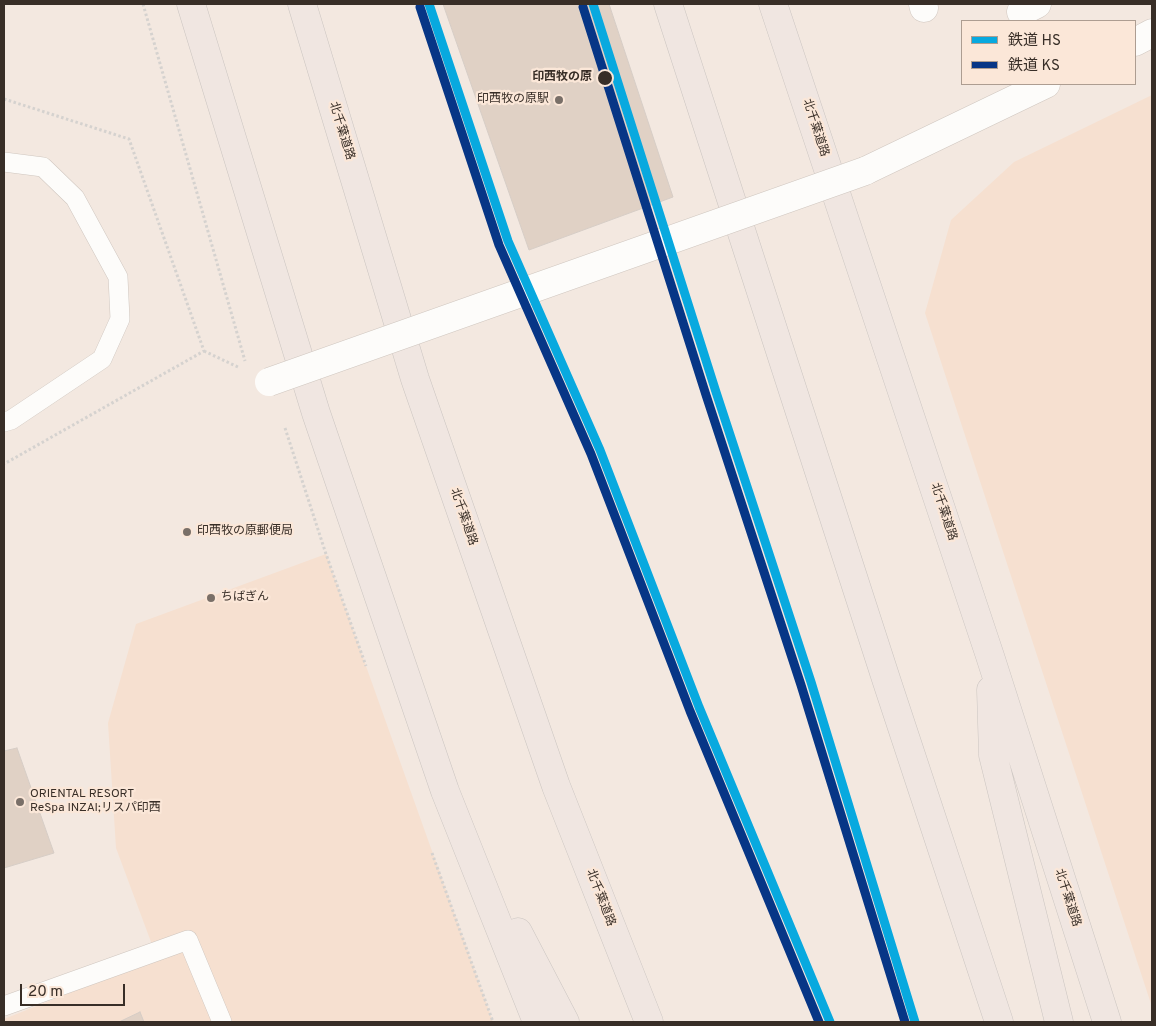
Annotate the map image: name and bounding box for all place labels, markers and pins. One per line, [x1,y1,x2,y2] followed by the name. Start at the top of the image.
[596,69,614,87] marker: 印西牧の原
[532,71,592,85] place label: 印西牧の原
[477,93,549,107] place label: 印西牧の原駅
[553,94,565,106] marker: 印西牧の原駅
[197,525,293,539] place label: 印西牧の原郵便局
[181,526,193,538] marker: 印西牧の原郵便局
[221,591,269,605] place label: ちばぎん
[205,592,217,604] marker: ちばぎん
[30,788,161,816] place label: ORIENTAL RESORT ReSpa INZAI;リスパ印西
[14,796,26,808] marker: ORIENTAL RESORT ReSpa INZAI;リスパ印西

